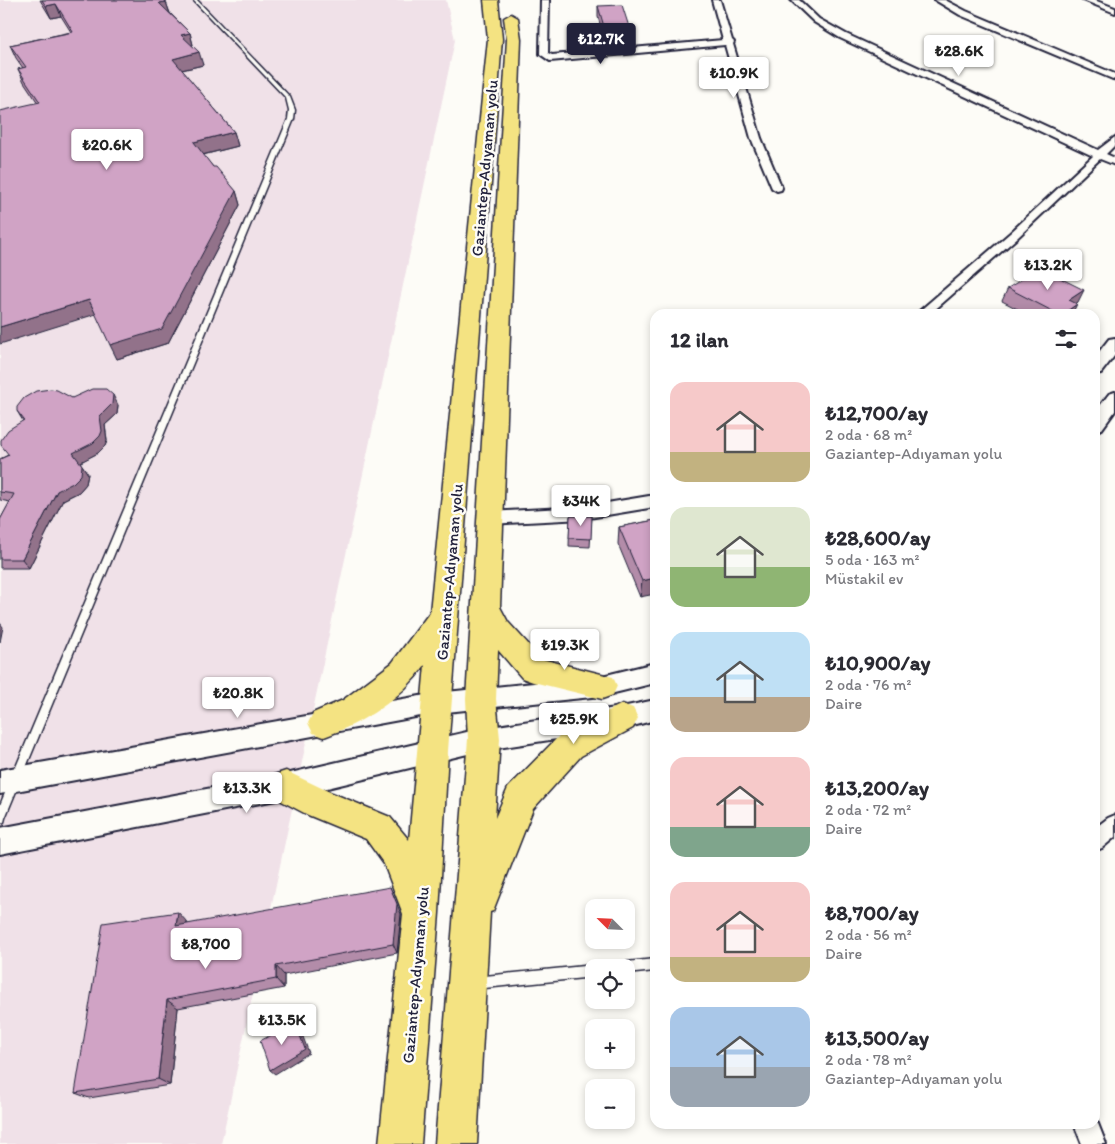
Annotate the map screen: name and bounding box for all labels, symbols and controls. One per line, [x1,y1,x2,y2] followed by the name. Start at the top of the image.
[560,22,642,65] pin: ₺12.7K
[578,29,624,48] text: ₺12.7K
[918,34,1000,77] pin: ₺28.6K
[935,41,983,60] text: ₺28.6K
[693,56,775,99] pin: ₺10.9K
[710,63,758,82] text: ₺10.9K
[467,79,502,257] street label: Gaziantep-Adıyaman yolu
[66,128,148,171] pin: ₺20.6K
[82,135,132,154] text: ₺20.6K
[1007,248,1089,291] pin: ₺13.2K
[1024,255,1072,274] text: ₺13.2K
[1052,325,1080,353] icon: filters
[670,327,728,352] text: 12 ilan
[825,400,928,425] text: ₺12,700/ay
[710,402,770,462] icon: home
[825,425,912,444] text: 2 oda · 68 m²
[825,444,1002,463] text: Gaziantep-Adıyaman yolu
[432,483,467,661] street label: Gaziantep-Adıyaman yolu
[551,484,611,527] pin: ₺34K
[562,491,600,510] text: ₺34K
[825,525,930,550] text: ₺28,600/ay
[710,527,770,587] icon: home
[825,550,920,569] text: 5 oda · 163 m²
[825,569,903,588] text: Müstakil ev
[524,628,606,671] pin: ₺19.3K
[541,635,589,654] text: ₺19.3K
[825,650,930,675] text: ₺10,900/ay
[710,652,770,712] icon: home
[825,675,911,694] text: 2 oda · 76 m²
[197,676,279,719] pin: ₺20.8K
[213,683,263,702] text: ₺20.8K
[825,694,862,713] text: Daire
[533,702,615,745] pin: ₺25.9K
[550,709,598,728] text: ₺25.9K
[206,772,288,814] pin: ₺13.3K
[825,775,929,800] text: ₺13,200/ay
[710,777,770,837] icon: home
[223,778,271,797] text: ₺13.3K
[825,800,911,819] text: 2 oda · 72 m²
[825,819,862,838] text: Daire
[398,886,433,1064] street label: Gaziantep-Adıyaman yolu
[585,899,635,949] north arrow
[585,899,635,1129] map controls
[825,900,919,925] text: ₺8,700/ay
[710,902,770,962] icon: home
[825,925,912,944] text: 2 oda · 56 m²
[165,928,247,970] pin: ₺8,700
[182,934,230,953] text: ₺8,700
[825,944,862,963] text: Daire
[585,959,635,1009] button: locate
[241,1004,323,1046] pin: ₺13.5K
[258,1010,306,1029] text: ₺13.5K
[585,1019,635,1069] button: +
[825,1025,929,1050] text: ₺13,500/ay
[710,1027,770,1087] icon: home
[825,1050,912,1069] text: 2 oda · 78 m²
[825,1069,1002,1088] text: Gaziantep-Adıyaman yolu
[585,1079,635,1129] button: −

